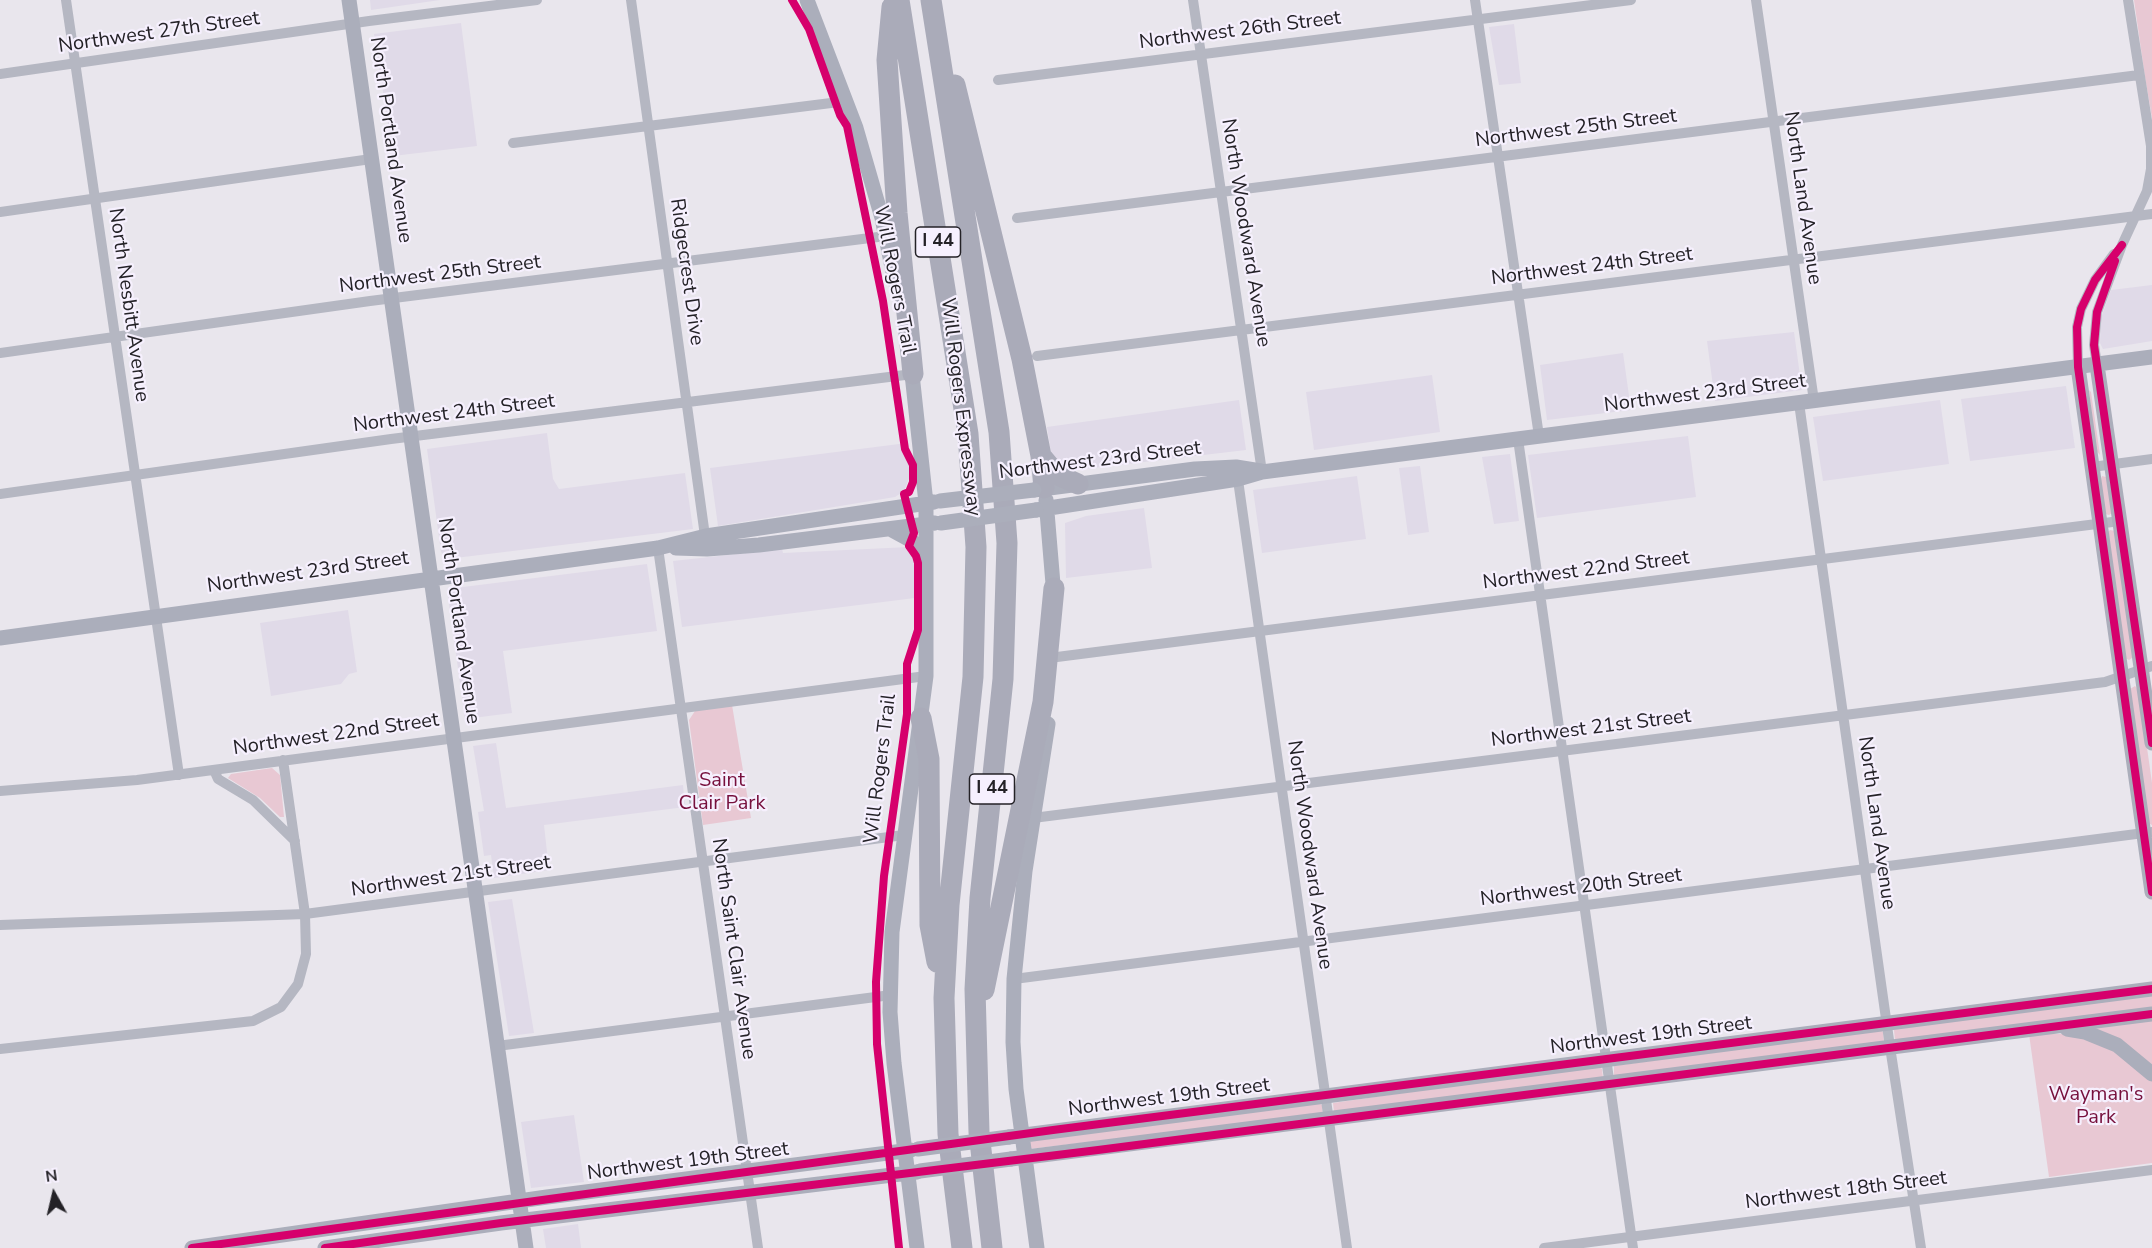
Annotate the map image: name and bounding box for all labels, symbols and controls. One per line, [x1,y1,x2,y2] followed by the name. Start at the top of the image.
[57,7,261,59] street label: Northwest 27th Street
[1138,7,1342,55] street label: Northwest 26th Street
[364,35,416,245] street label: North Portland Avenue
[1474,105,1678,153] street label: Northwest 25th Street
[1778,110,1826,286] street label: North Land Avenue
[1215,117,1275,349] street label: North Woodward Avenue
[664,197,708,347] street label: Ridgecrest Drive
[868,204,920,356] street label: Will Rogers Trail
[103,207,153,403] street label: North Nesbitt Avenue
[916,227,960,257] road number: I 44
[1490,243,1694,291] street label: Northwest 24th Street
[338,251,542,299] street label: Northwest 25th Street
[935,296,985,518] street label: Will Rogers Expressway
[1603,370,1807,418] street label: Northwest 23rd Street
[352,390,556,438] street label: Northwest 24th Street
[998,437,1202,485] street label: Northwest 23rd Street
[432,516,484,726] street label: North Portland Avenue
[1482,546,1690,596] street label: Northwest 22nd Street
[206,547,410,599] street label: Northwest 23rd Street
[860,693,902,845] street label: Will Rogers Trail
[1490,705,1692,753] street label: Northwest 21st Street
[232,709,440,761] street label: Northwest 22nd Street
[1852,735,1900,911] street label: North Land Avenue
[1281,739,1337,971] street label: North Woodward Avenue
[679,769,765,816] park label: Saint Clair Park
[970,774,1014,804] road number: I 44
[706,837,760,1061] street label: North Saint Clair Avenue
[350,851,552,903] street label: Northwest 21st Street
[1479,864,1683,912] street label: Northwest 20th Street
[1549,1012,1753,1060] street label: Northwest 19th Street
[1067,1074,1271,1122] street label: Northwest 19th Street
[2049,1083,2143,1130] park label: Wayman's Park
[586,1138,790,1186] street label: Northwest 19th Street
[24,1164,84,1224] north arrow
[44,1164,59,1188] text: N
[1744,1167,1948,1215] street label: Northwest 18th Street

